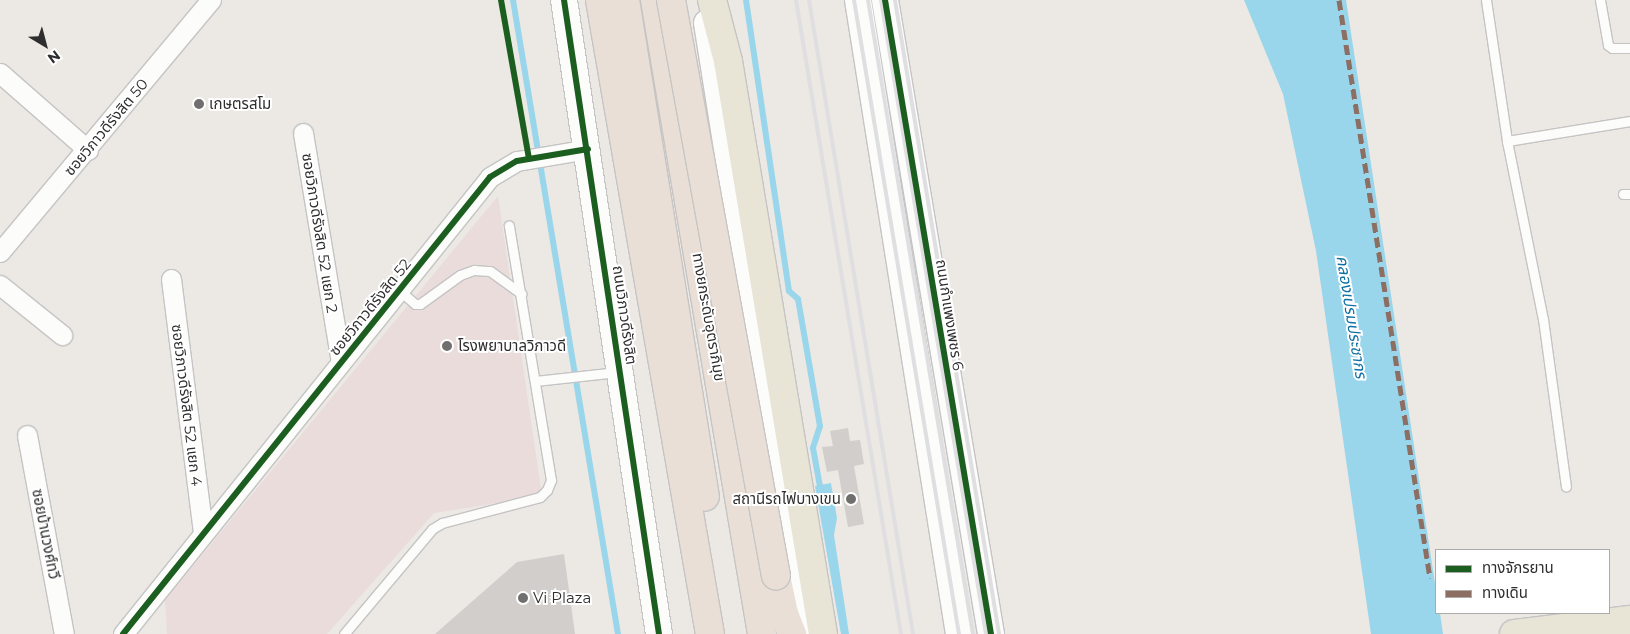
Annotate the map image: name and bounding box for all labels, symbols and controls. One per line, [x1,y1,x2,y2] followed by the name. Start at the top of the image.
[20,20,70,70] north arrow
[44,46,64,68] text: N
[60,75,152,179] street label: ซอยวิภาวดีรังสิต 50
[209,95,271,113] place label: เกษตรสโม
[193,98,205,110] marker: เกษตรสโม
[298,152,342,314] street label: ซอยวิภาวดีรังสิต 52 แยก 2
[689,251,729,383] street label: ทางยกระดับอุตราภิมุข
[1332,254,1370,380] water label: คลองเปรมประชากร
[325,255,415,359] street label: ซอยวิภาวดีรังสิต 52
[932,258,968,372] street label: ถนนกำแพงเพชร 6
[609,264,641,366] street label: ถนนวิภาวดีรังสิต
[168,323,206,487] street label: ซอยวิภาวดีรังสิต 52 แยก 4
[458,337,566,355] place label: โรงพยาบาลวิภาวดี
[440,339,454,353] marker: โรงพยาบาลวิภาวดี
[28,487,64,581] street label: ซอยบ้านวงศ์ทวี
[732,490,841,508] place label: สถานีรถไฟบางเขน
[845,493,857,505] marker: สถานีรถไฟบางเขน
[1435,549,1610,614] legend
[1482,558,1554,577] text: ทางจักรยาน
[1482,583,1528,602] text: ทางเดิน
[533,589,591,607] place label: Vi Plaza
[517,592,529,604] marker: Vi Plaza

